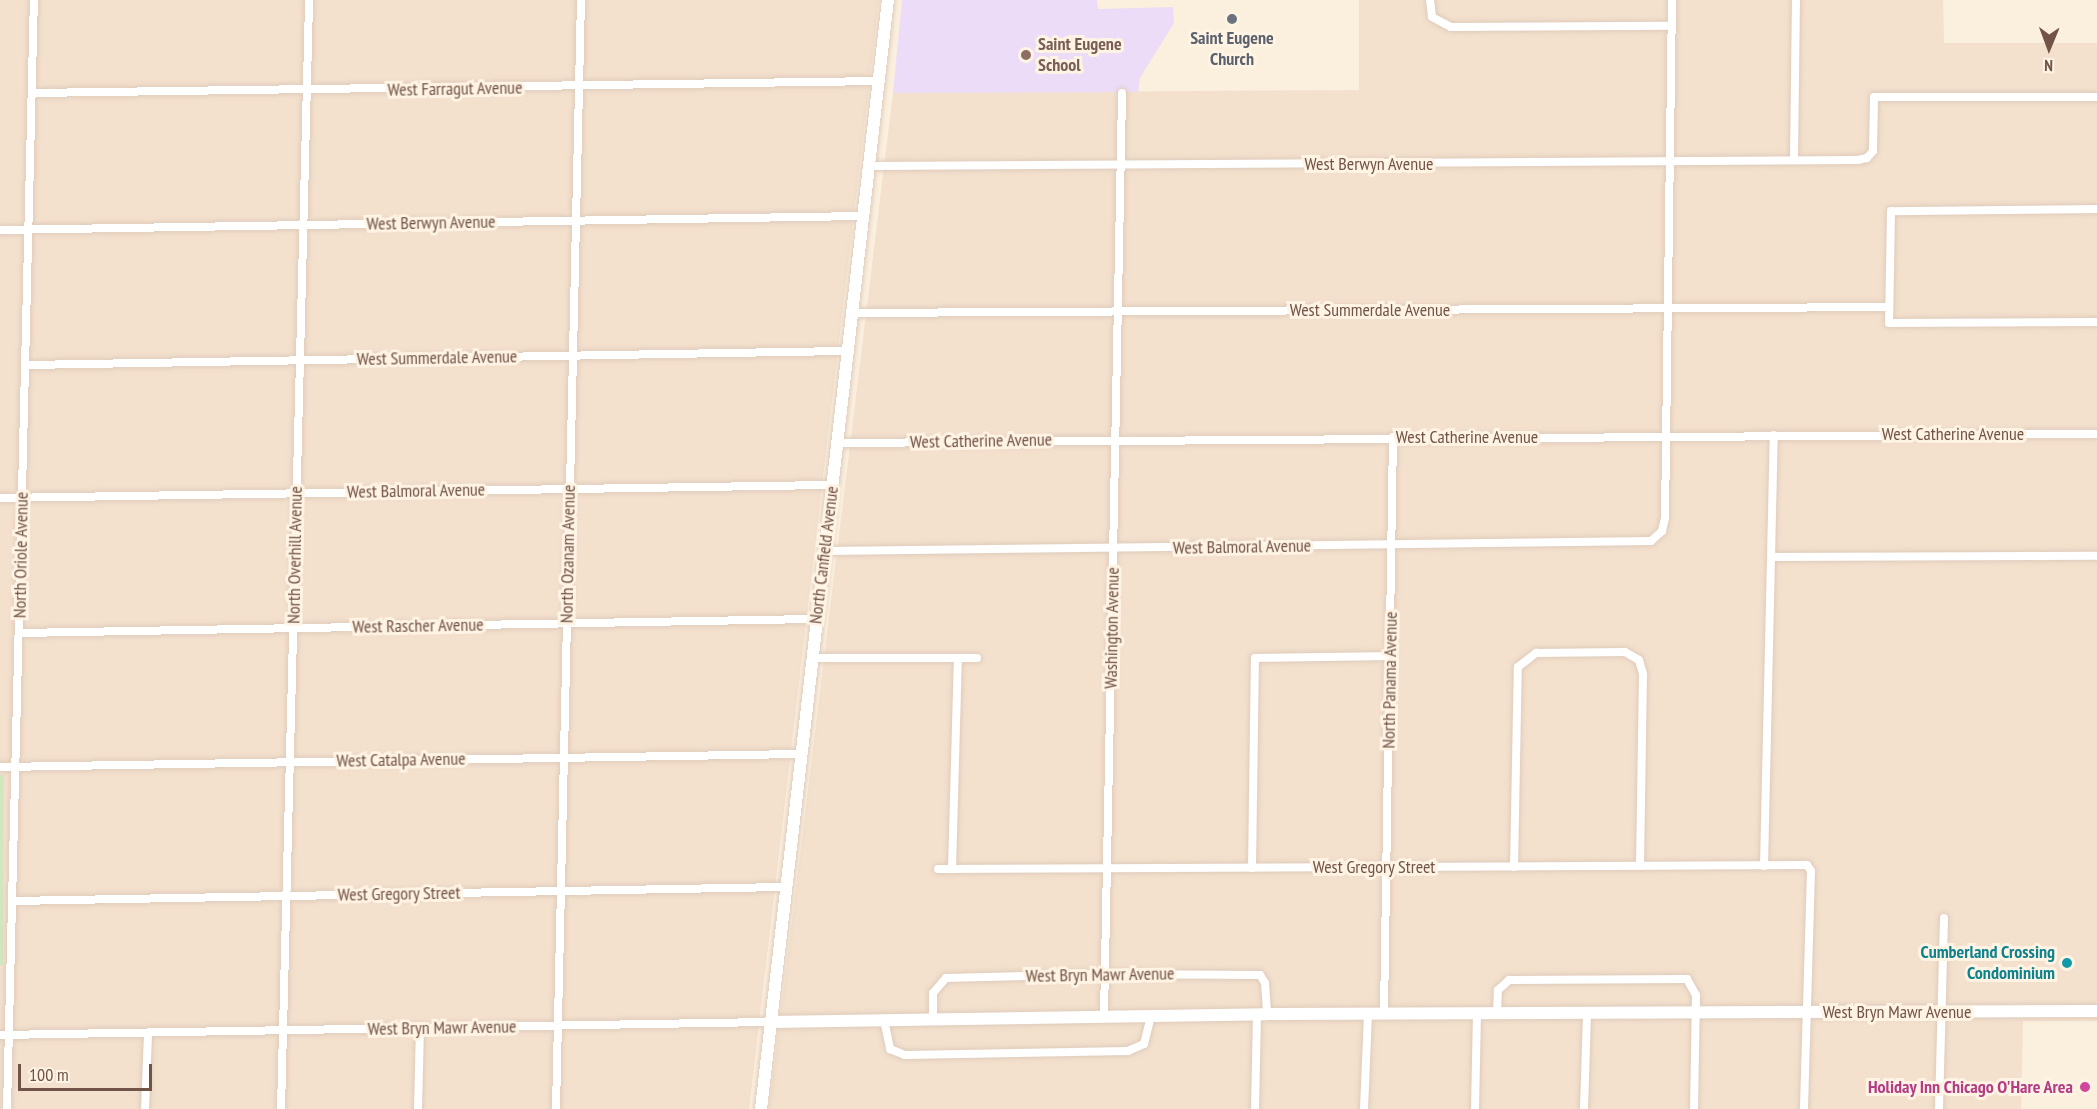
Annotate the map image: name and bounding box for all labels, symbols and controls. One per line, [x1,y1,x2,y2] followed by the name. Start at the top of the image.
[1225,12,1239,26] marker: Saint Eugene Church
[2019,18,2079,78] north arrow
[1190,28,1274,70] place label: Saint Eugene Church
[1038,34,1122,76] place label: Saint Eugene School
[1019,48,1033,62] marker: Saint Eugene School
[2044,56,2053,76] text: N
[387,77,523,101] street label: West Farragut Avenue
[1304,153,1434,175] street label: West Berwyn Avenue
[366,211,496,235] street label: West Berwyn Avenue
[1289,299,1451,321] street label: West Summerdale Avenue
[356,346,518,370] street label: West Summerdale Avenue
[1882,423,2024,445] street label: West Catherine Avenue
[1396,426,1538,448] street label: West Catherine Avenue
[909,429,1053,453] street label: West Catherine Avenue
[346,479,486,503] street label: West Balmoral Avenue
[556,484,580,624] street label: North Ozanam Avenue
[805,485,843,625] street label: North Canfield Avenue
[283,486,307,624] street label: North Overhill Avenue
[9,491,33,619] street label: North Oriole Avenue
[1172,535,1312,559] street label: West Balmoral Avenue
[1100,567,1124,689] street label: Washington Avenue
[1378,611,1402,749] street label: North Panama Avenue
[352,614,484,638] street label: West Rascher Avenue
[336,748,466,772] street label: West Catalpa Avenue
[1312,856,1436,878] street label: West Gregory Street
[337,882,461,906] street label: West Gregory Street
[1920,942,2055,984] place label: Cumberland Crossing Condominium
[2060,956,2074,970] marker: Cumberland Crossing Condominium
[1025,963,1175,987] street label: West Bryn Mawr Avenue
[1822,1001,1972,1023] street label: West Bryn Mawr Avenue
[367,1016,517,1040] street label: West Bryn Mawr Avenue
[21,1052,154,1090] scale bar
[29,1063,69,1086] text: 100 m
[1866,1076,2073,1098] place label: Holiday Inn Chicago O'Hare Area
[2078,1080,2092,1094] marker: Holiday Inn Chicago O'Hare Area

